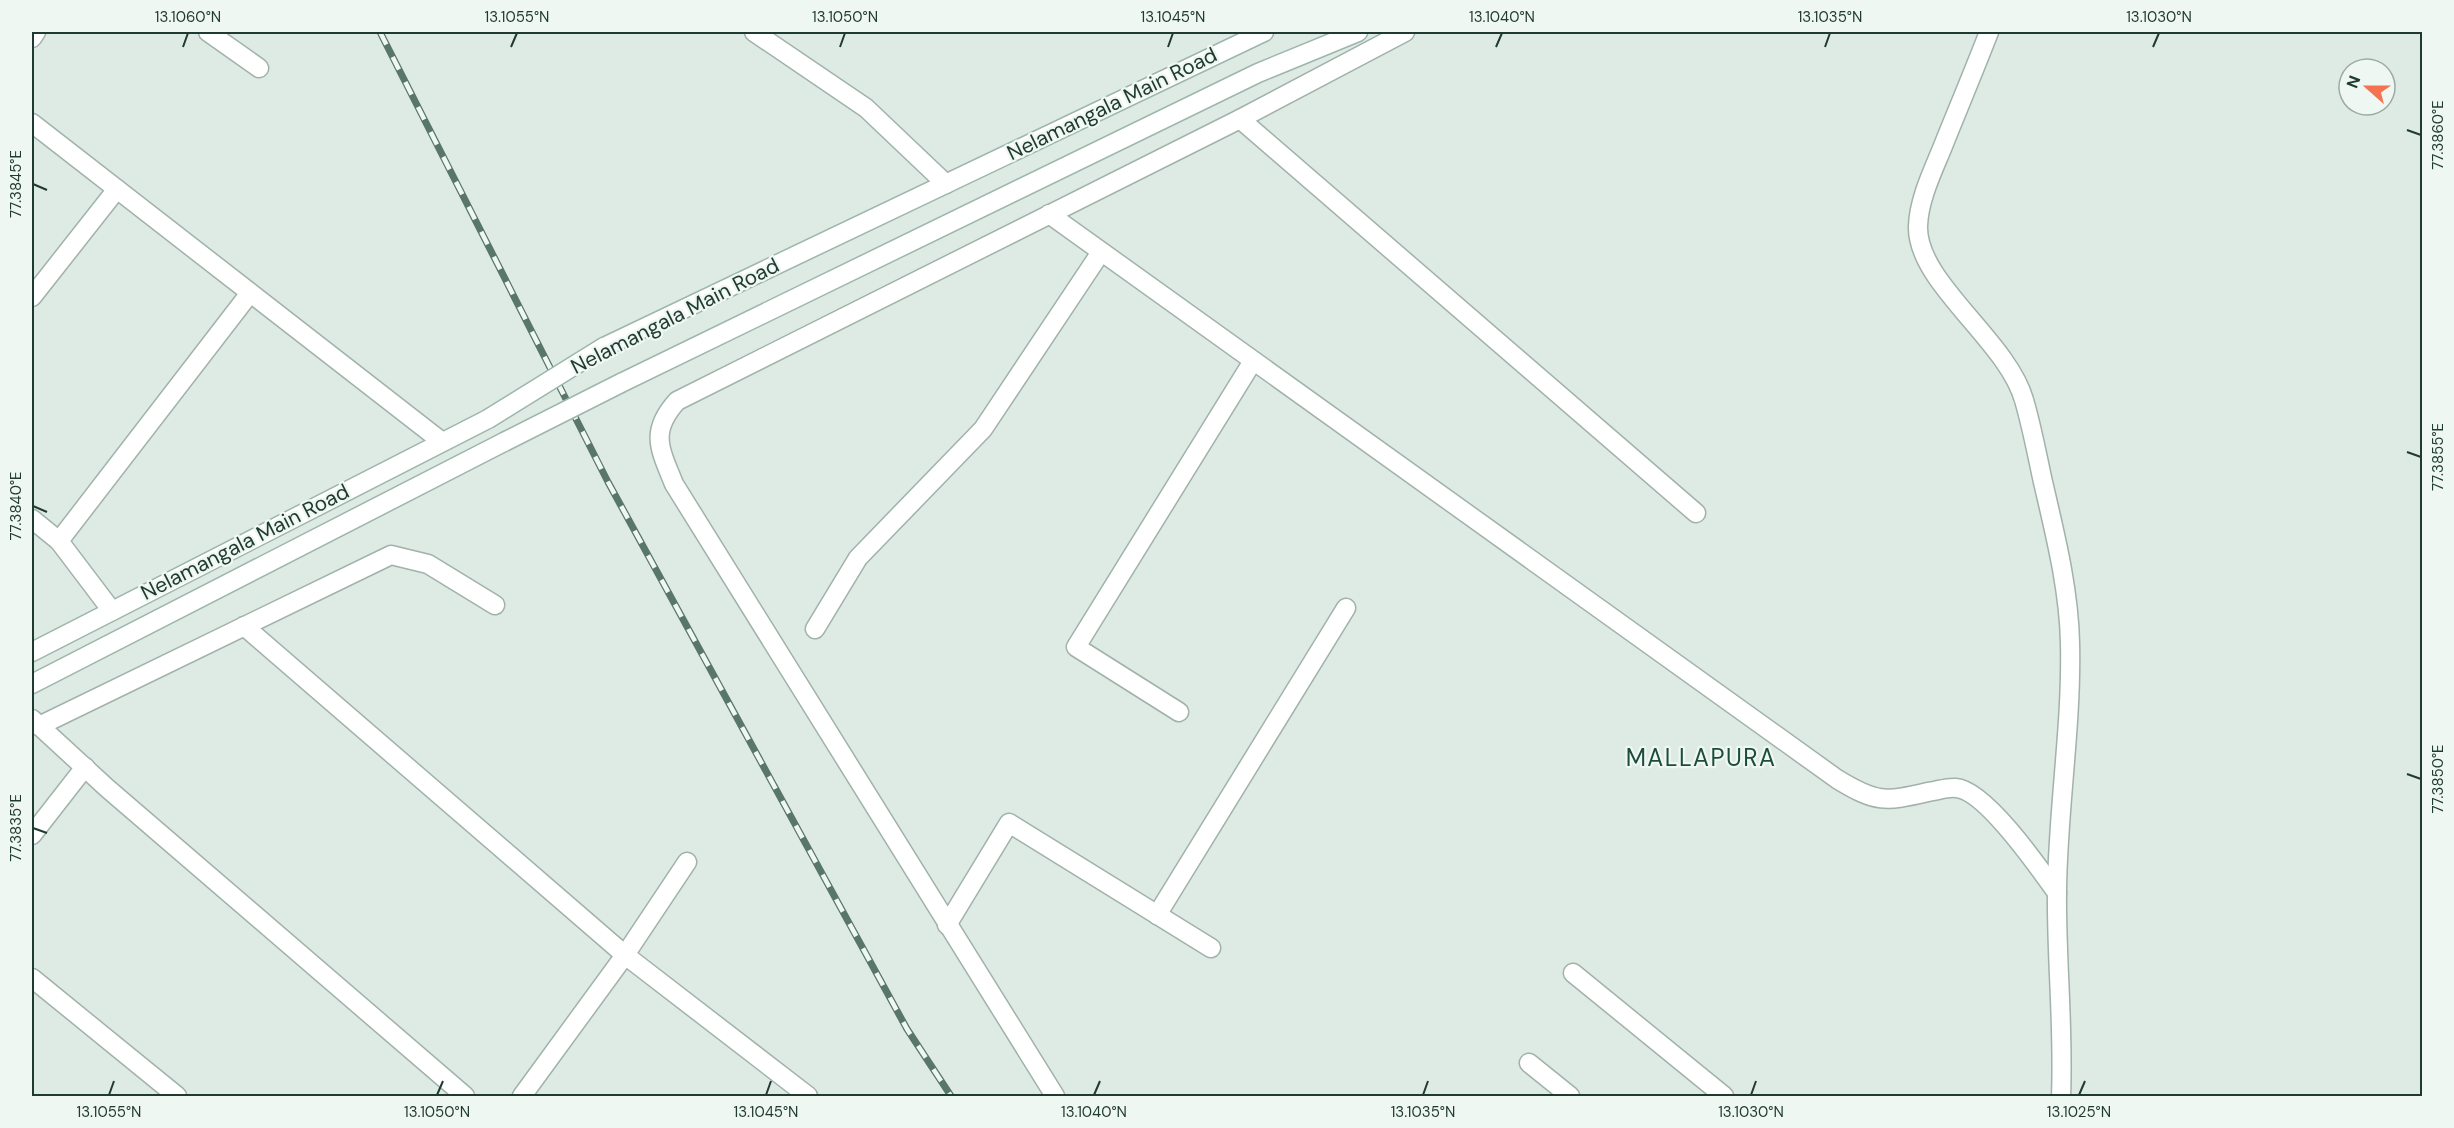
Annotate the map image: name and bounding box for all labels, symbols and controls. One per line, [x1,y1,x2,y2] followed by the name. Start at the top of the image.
[155,7,221,27] text: 13.1060°N
[485,7,549,27] text: 13.1055°N
[812,7,878,27] text: 13.1050°N
[1141,7,1205,27] text: 13.1045°N
[1469,7,1535,27] text: 13.1040°N
[1798,7,1862,27] text: 13.1035°N
[2126,7,2192,27] text: 13.1030°N
[1002,41,1222,167] street label: Nelamangala Main Road
[2337,57,2397,117] north arrow
[2342,73,2365,91] text: N
[2428,100,2448,170] text: 77.3860°E
[6,150,26,218] text: 77.3845°E
[566,251,784,381] street label: Nelamangala Main Road
[2428,423,2448,491] text: 77.3855°E
[6,471,26,541] text: 77.3840°E
[136,477,354,607] street label: Nelamangala Main Road
[1626,742,1776,773] district label: MALLAPURA
[2428,744,2448,814] text: 77.3850°E
[6,794,26,862] text: 77.3835°E
[77,1102,141,1122] text: 13.1055°N
[404,1102,470,1122] text: 13.1050°N
[734,1102,798,1122] text: 13.1045°N
[1061,1102,1127,1122] text: 13.1040°N
[1391,1102,1455,1122] text: 13.1035°N
[1718,1102,1784,1122] text: 13.1030°N
[2047,1102,2111,1122] text: 13.1025°N

